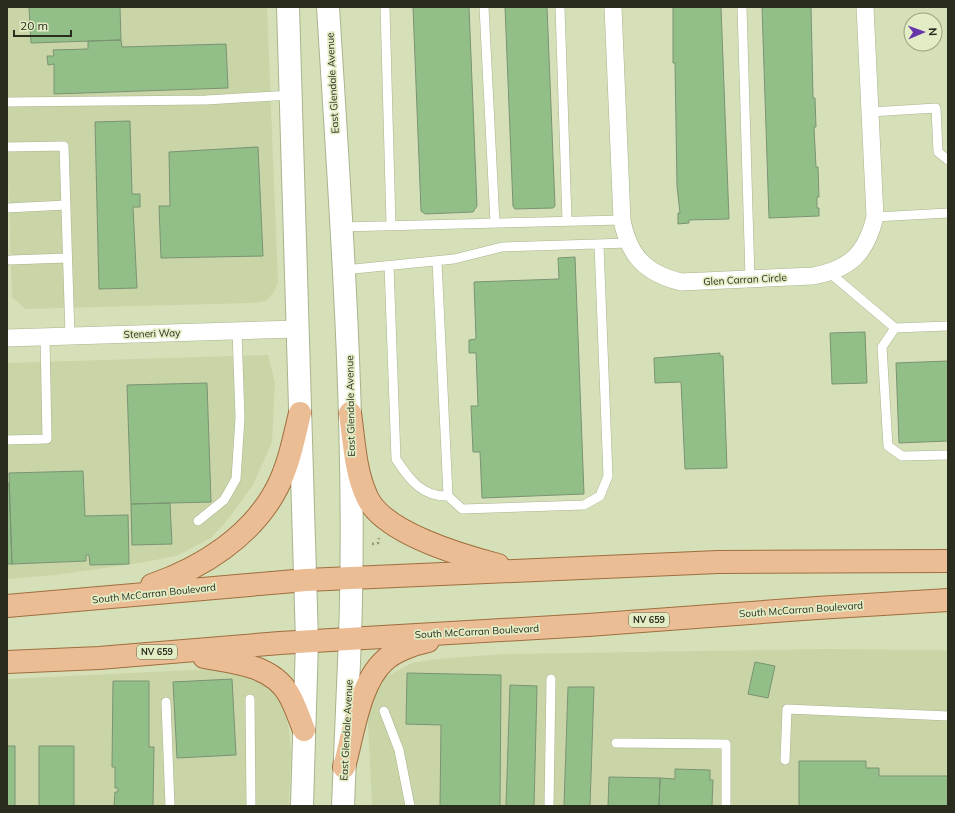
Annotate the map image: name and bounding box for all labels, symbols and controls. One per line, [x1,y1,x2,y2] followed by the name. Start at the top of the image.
[14,12,71,38] scale bar
[903,12,943,52] north arrow
[20,18,48,33] text: 20 m
[926,27,940,36] text: N
[323,32,342,134] street label: East Glendale Avenue
[703,271,787,288] street label: Glen Carran Circle
[123,326,181,341] street label: Steneri Way
[343,355,358,457] street label: East Glendale Avenue
[92,581,217,606] street label: South McCarran Boulevard
[739,599,864,620] street label: South McCarran Boulevard
[629,613,669,627] road number: NV 659
[415,622,539,641] street label: South McCarran Boulevard
[137,645,177,659] road number: NV 659
[337,679,356,781] street label: East Glendale Avenue

